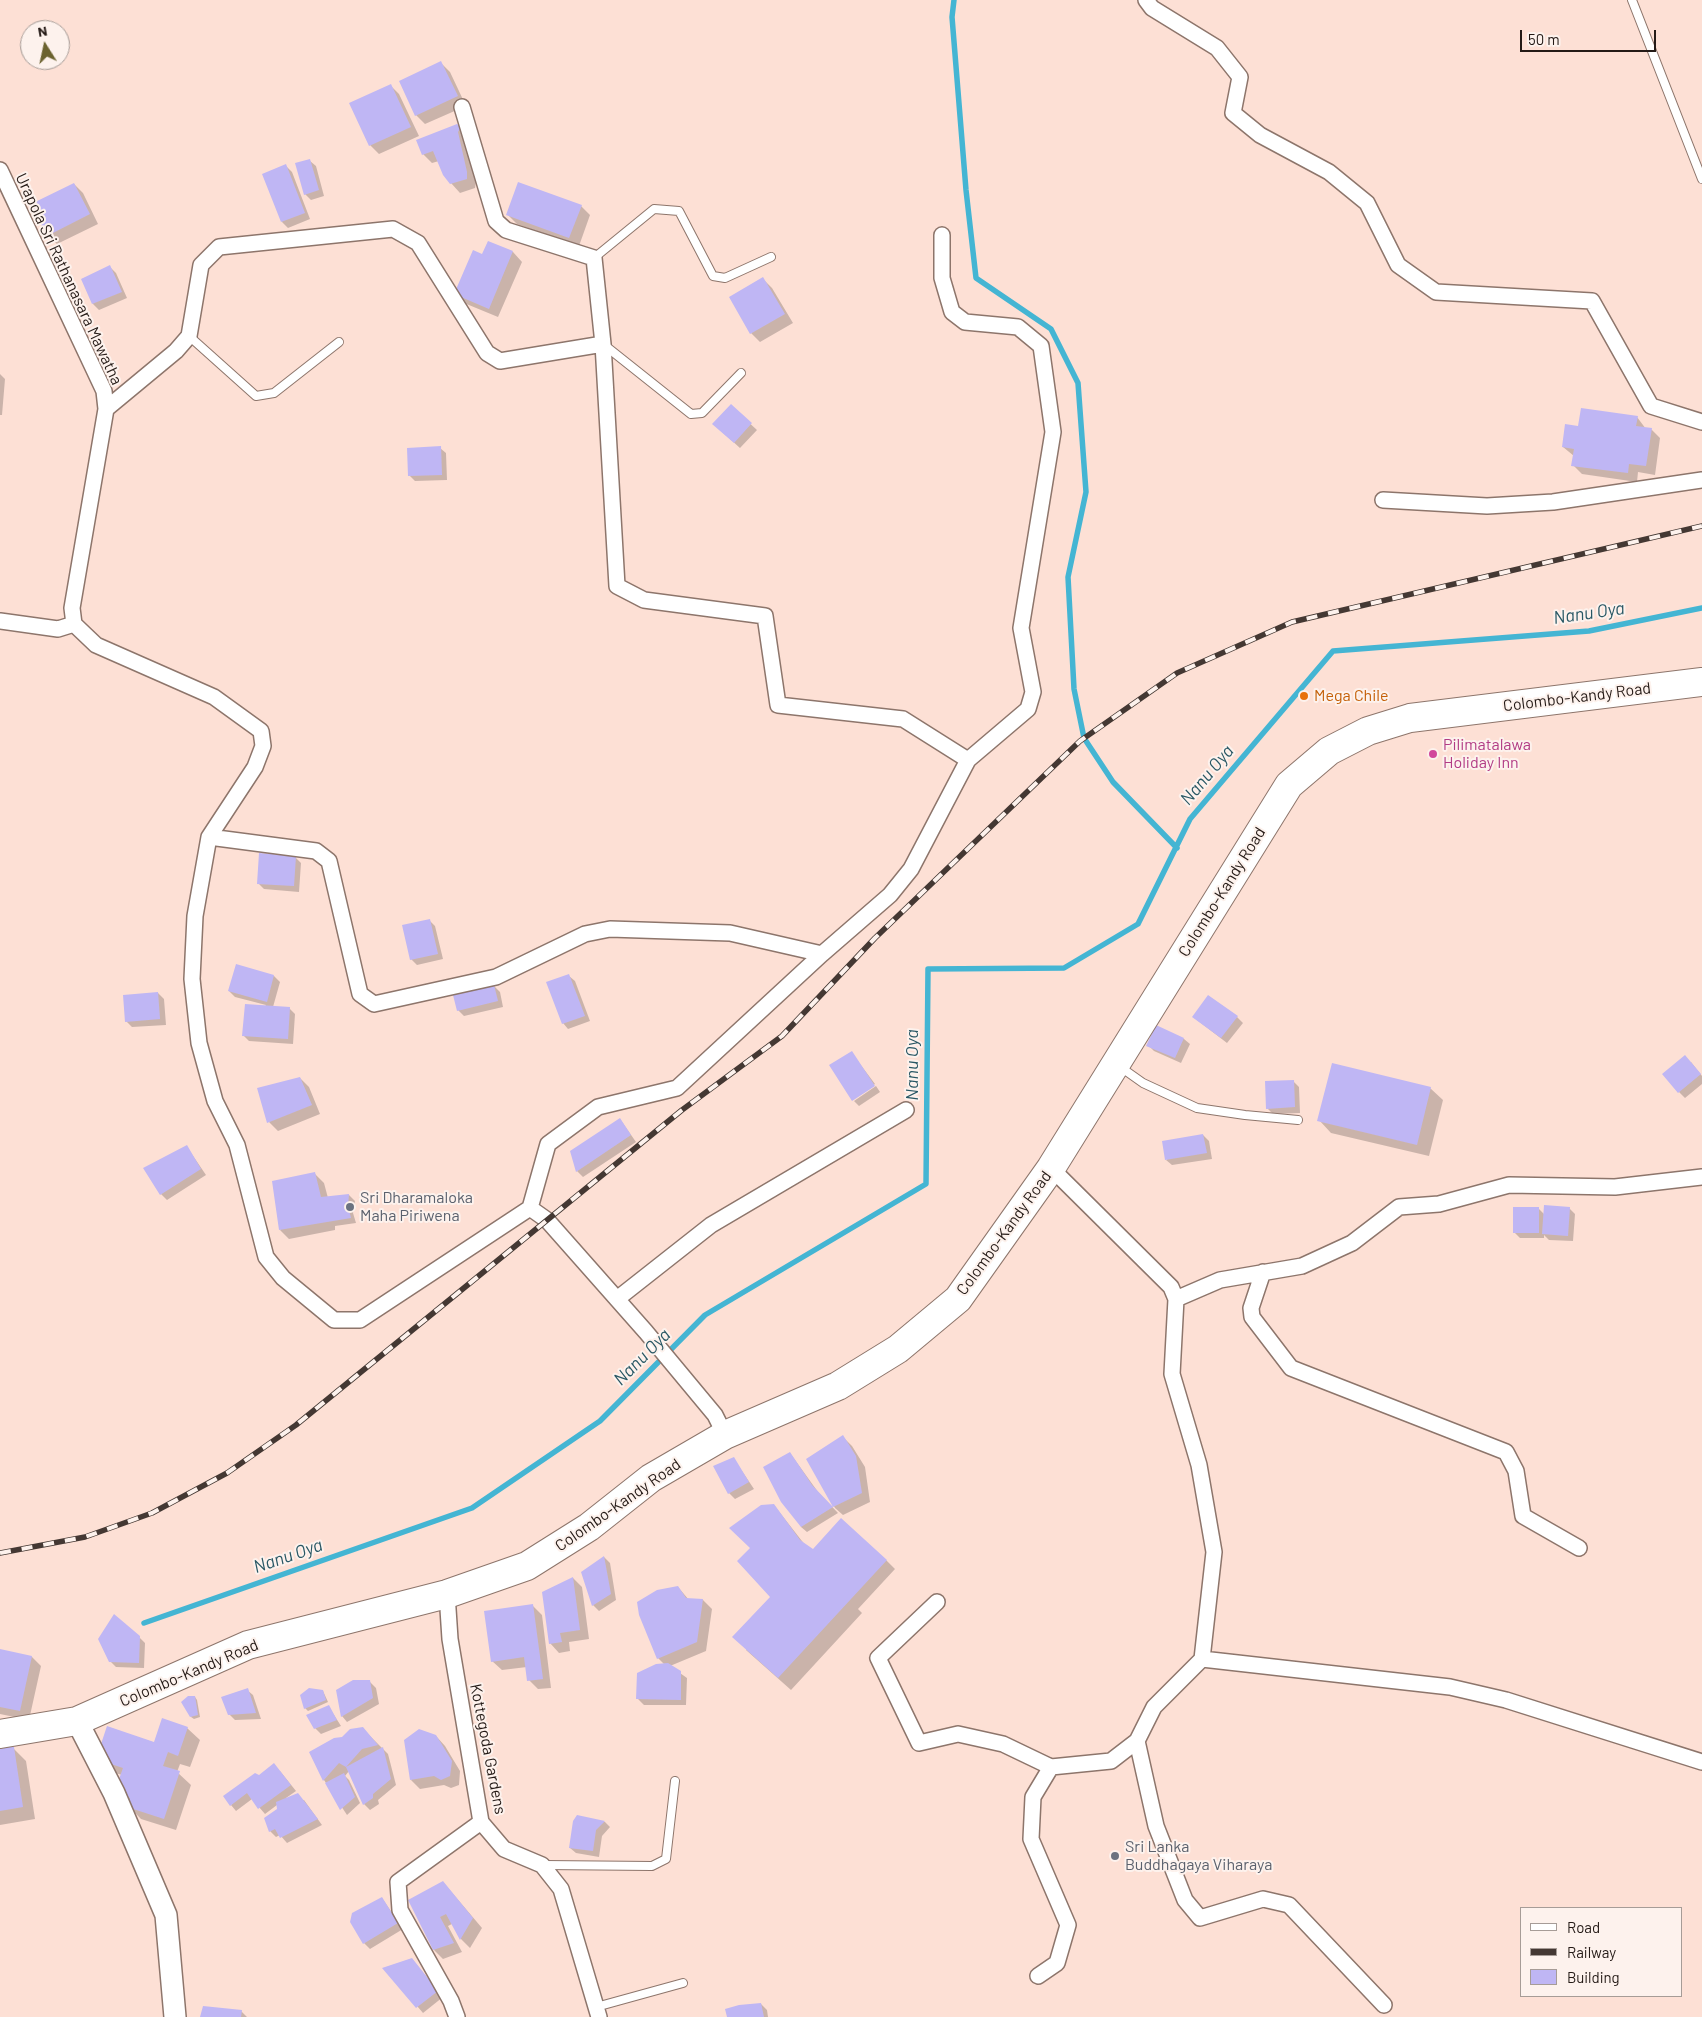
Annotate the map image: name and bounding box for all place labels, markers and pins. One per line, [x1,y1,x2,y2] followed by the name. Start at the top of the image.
[1314,686,1389,706] place label: Mega Chile
[1298,690,1310,702] marker: Mega Chile
[1443,735,1531,773] place label: Pilimatalawa Holiday Inn
[1427,748,1439,760] marker: Pilimatalawa Holiday Inn
[360,1188,473,1226] place label: Sri Dharamaloka Maha Piriwena
[344,1201,356,1213] marker: Sri Dharamaloka Maha Piriwena
[1125,1837,1272,1875] place label: Sri Lanka Buddhagaya Viharaya
[1109,1850,1121,1862] marker: Sri Lanka Buddhagaya Viharaya

